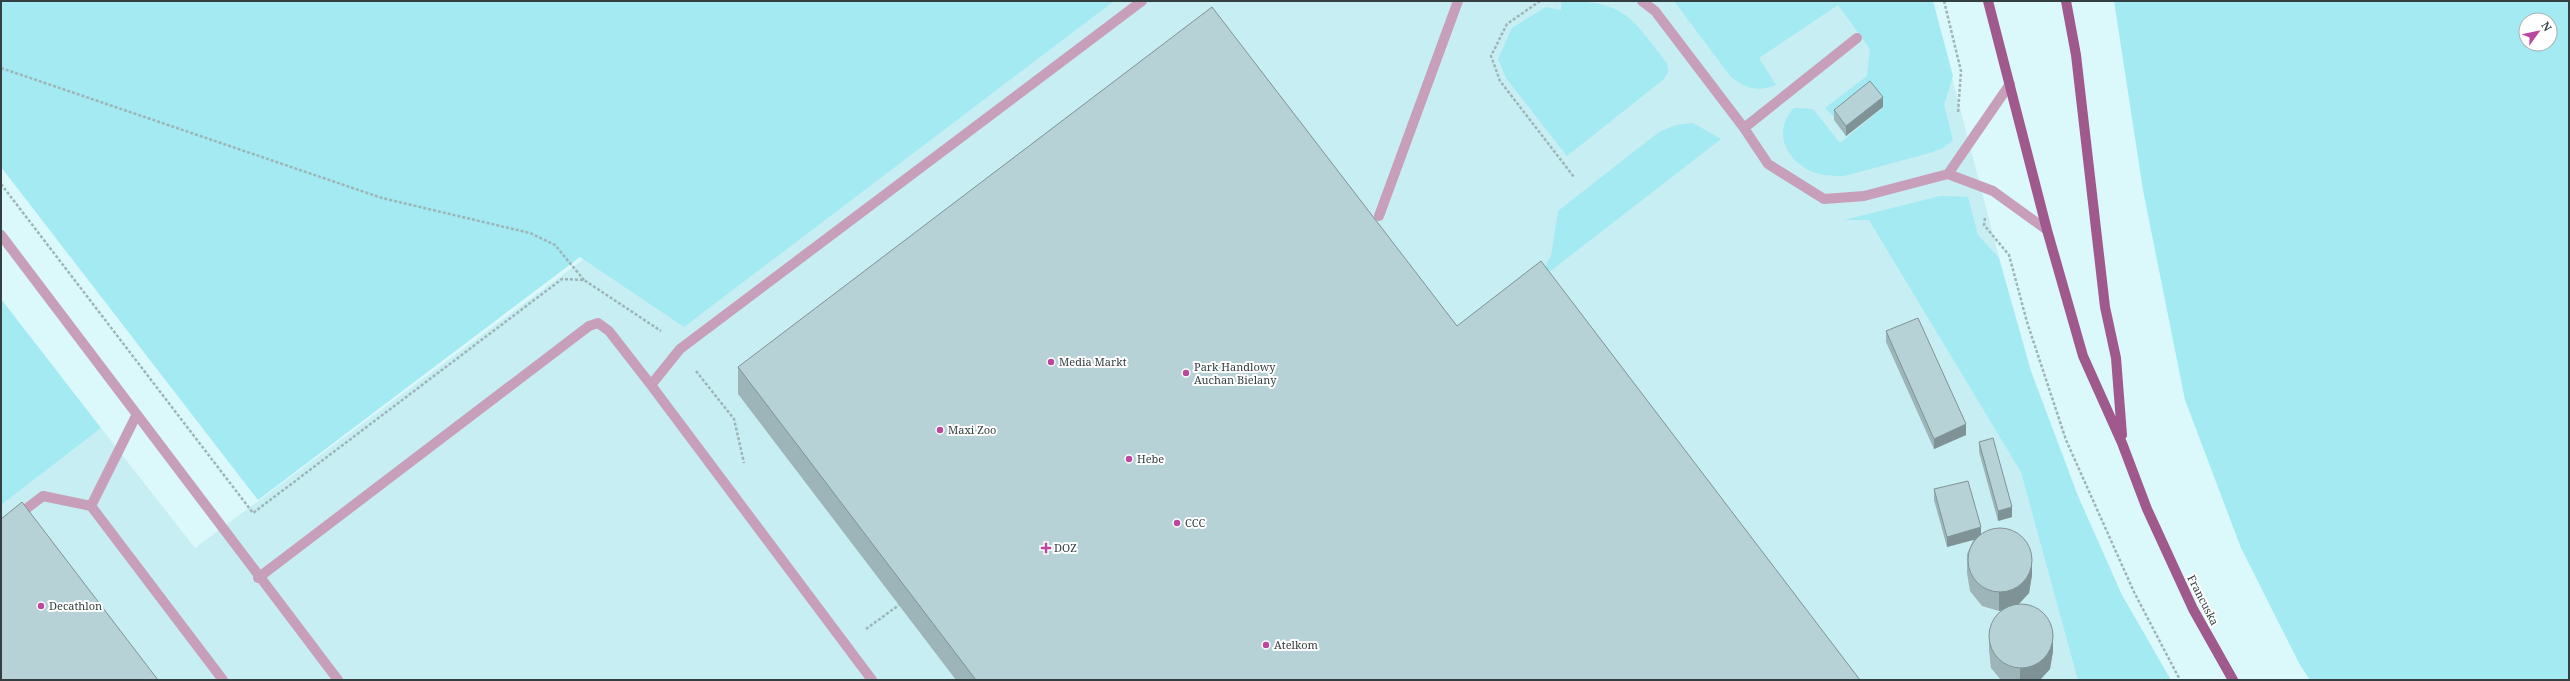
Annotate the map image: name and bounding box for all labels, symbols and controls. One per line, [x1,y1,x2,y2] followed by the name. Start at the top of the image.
[2518,12,2558,52] north arrow
[2538,19,2556,34] text: N
[1059,354,1127,369] place label: Media Markt
[1046,357,1056,367] marker: Media Markt
[1194,359,1277,387] place label: Park Handlowy Auchan Bielany
[1181,368,1191,378] marker: Park Handlowy Auchan Bielany
[948,422,996,437] place label: Maxi Zoo
[935,425,945,435] marker: Maxi Zoo
[1137,451,1164,466] place label: Hebe
[1124,454,1134,464] marker: Hebe
[1185,515,1206,530] place label: CCC
[1172,518,1182,528] marker: CCC
[1054,540,1077,555] place label: DOZ
[1041,543,1051,553] marker: DOZ
[2184,572,2223,628] street label: Francuska
[49,598,102,613] place label: Decathlon
[36,601,46,611] marker: Decathlon
[1274,637,1318,652] place label: Atelkom
[1261,640,1271,650] marker: Atelkom

